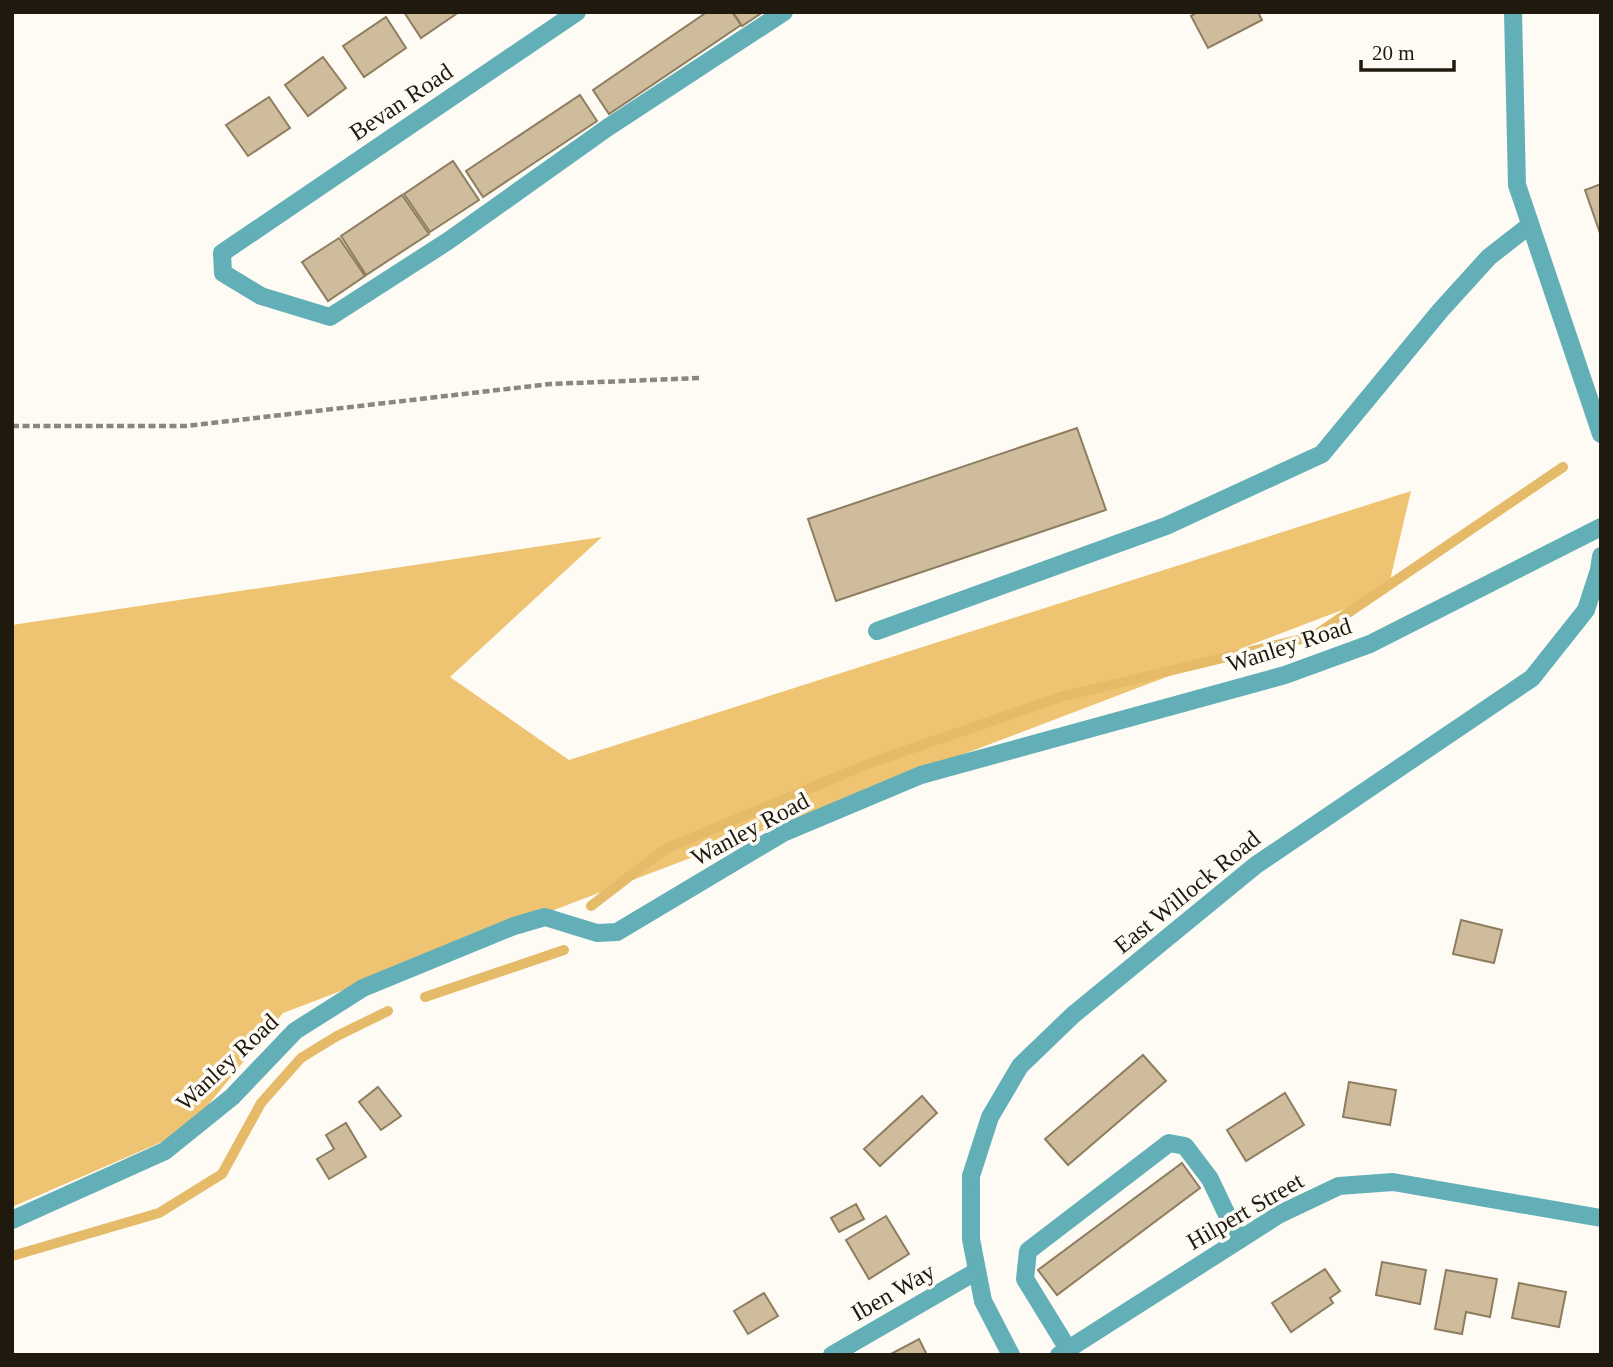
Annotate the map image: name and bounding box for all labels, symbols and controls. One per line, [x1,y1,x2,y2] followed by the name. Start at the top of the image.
[1361,28,1454,72] scale bar
[1372,41,1415,65] text: 20 m
[345,58,457,146] street label: Bevan Road
[1223,613,1355,677] street label: Wanley Road
[687,787,813,871] street label: Wanley Road
[1109,825,1265,959] street label: East Willock Road
[171,1008,283,1116] street label: Wanley Road
[1182,1167,1308,1255] street label: Hilpert Street
[847,1258,939,1326] street label: Iben Way

